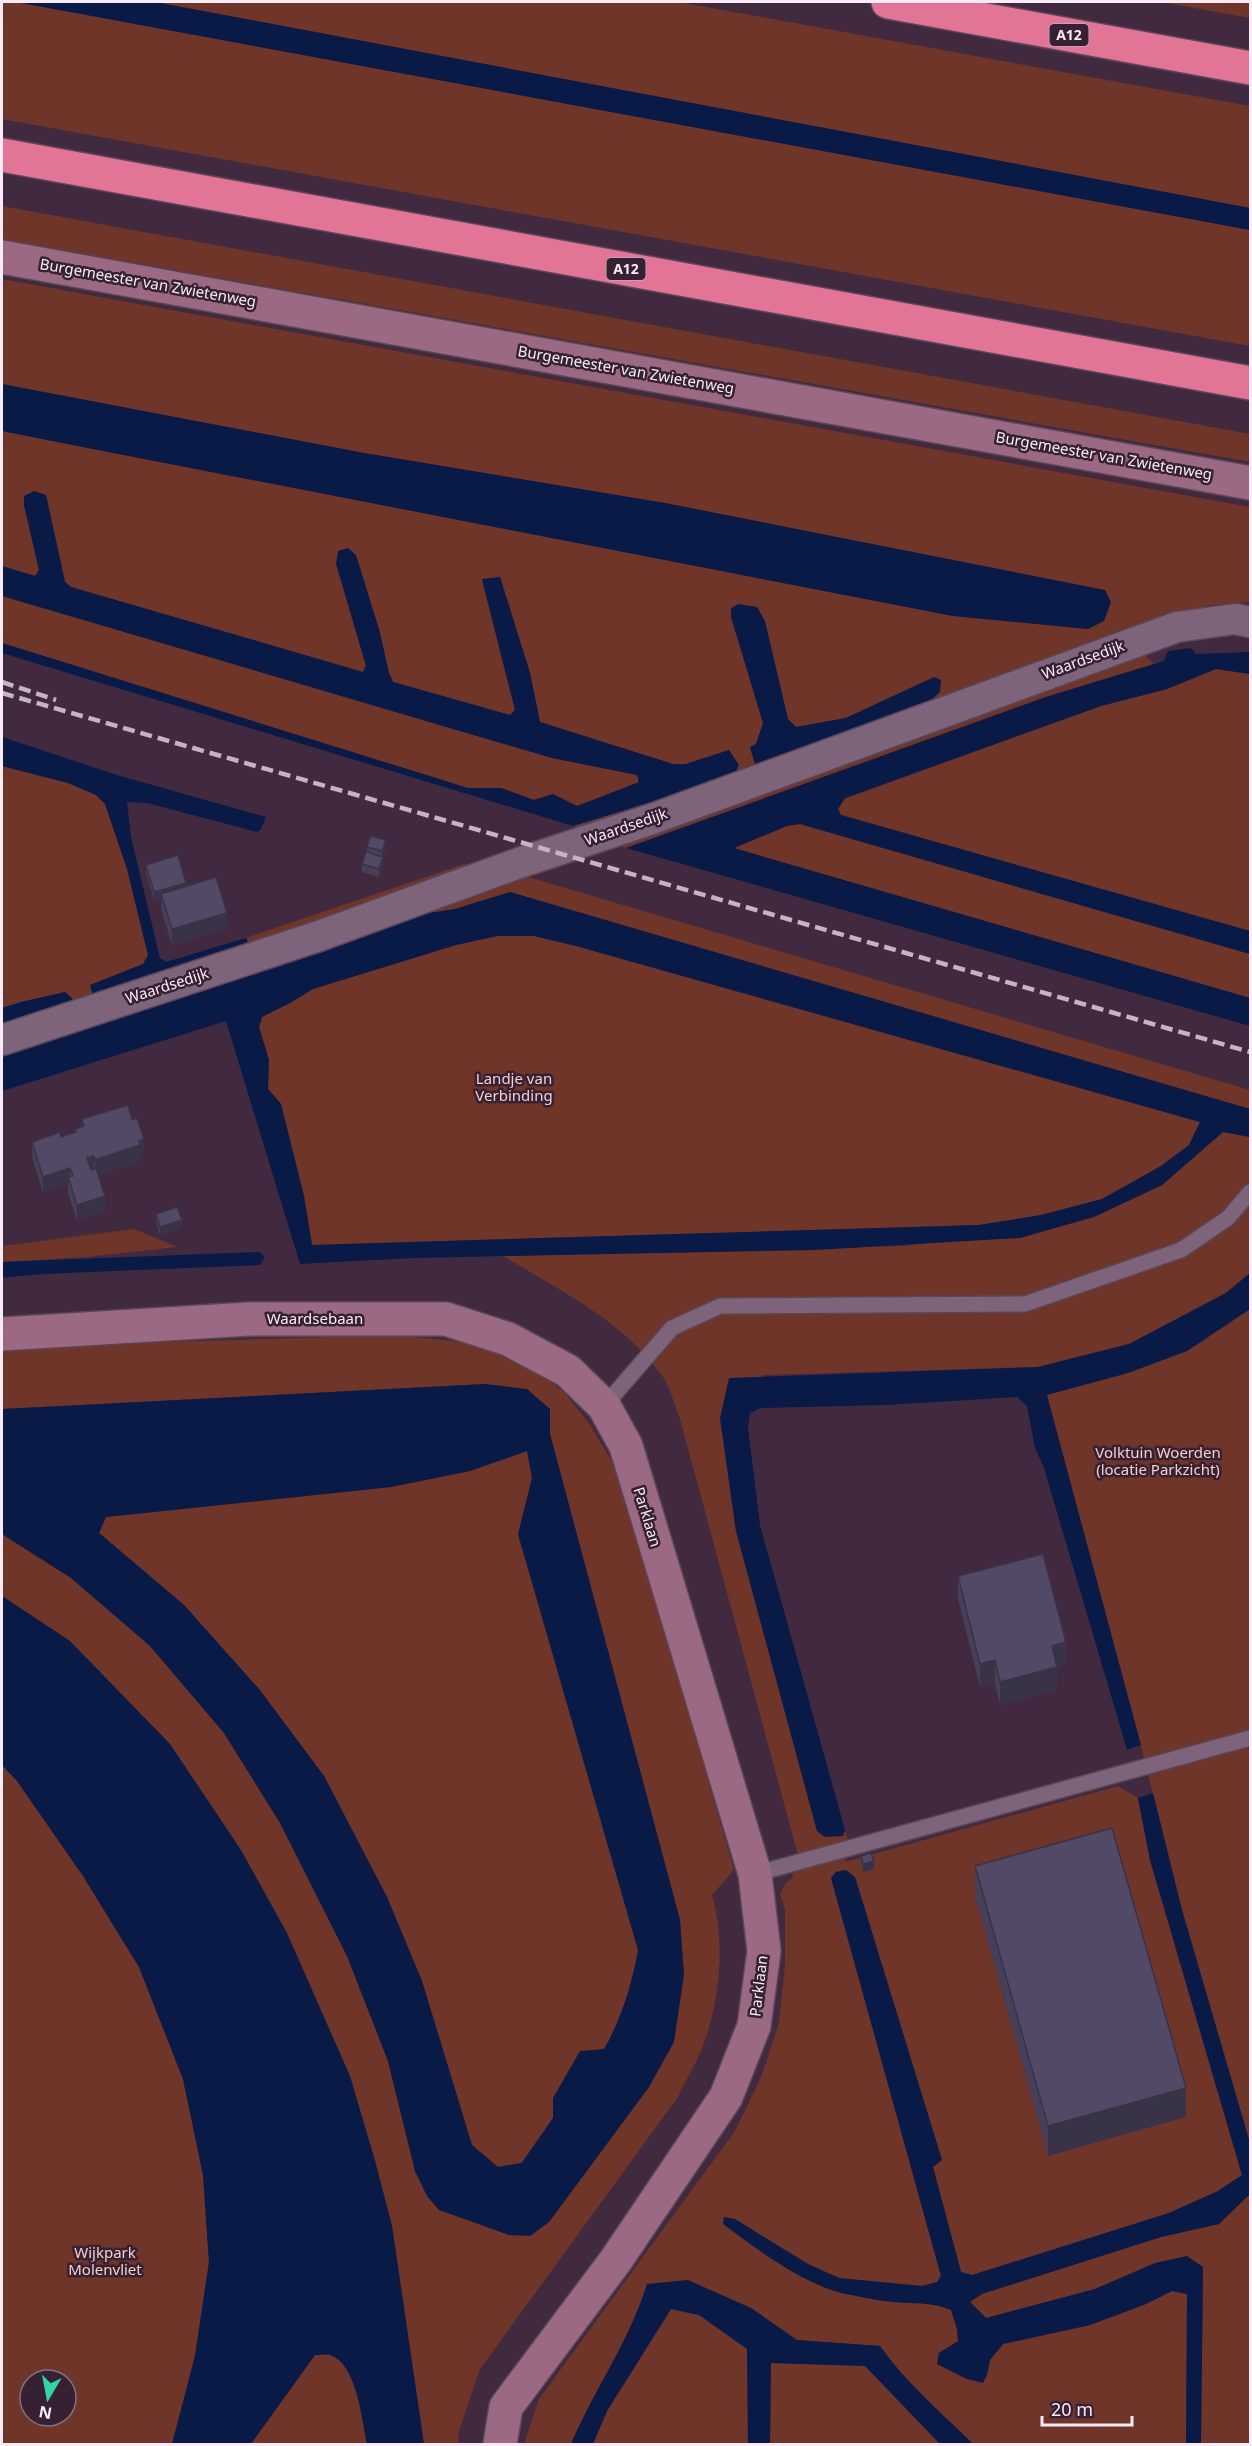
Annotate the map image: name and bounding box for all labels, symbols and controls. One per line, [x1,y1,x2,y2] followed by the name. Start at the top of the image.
[1050,24,1088,46] road number: A12
[38,253,258,311] street label: Burgemeester van Zwietenweg
[606,258,646,280] road number: A12
[516,340,736,398] street label: Burgemeester van Zwietenweg
[994,426,1214,484] street label: Burgemeester van Zwietenweg
[1039,635,1127,683] street label: Waardsedijk
[582,803,670,850] street label: Waardsedijk
[123,962,211,1008] street label: Waardsedijk
[475,1068,553,1105] park label: Landje van Verbinding
[267,1308,363,1328] street label: Waardsebaan
[1095,1442,1221,1479] park label: Volktuin Woerden (locatie Parkzicht)
[629,1484,667,1549] street label: Parklaan
[744,1954,772,2018] street label: Parklaan
[68,2242,142,2279] park label: Wijkpark Molenvliet
[18,2368,78,2428] north arrow
[1042,2389,1132,2427] scale bar
[1051,2397,1093,2421] text: 20 m
[37,2401,54,2425] text: N

